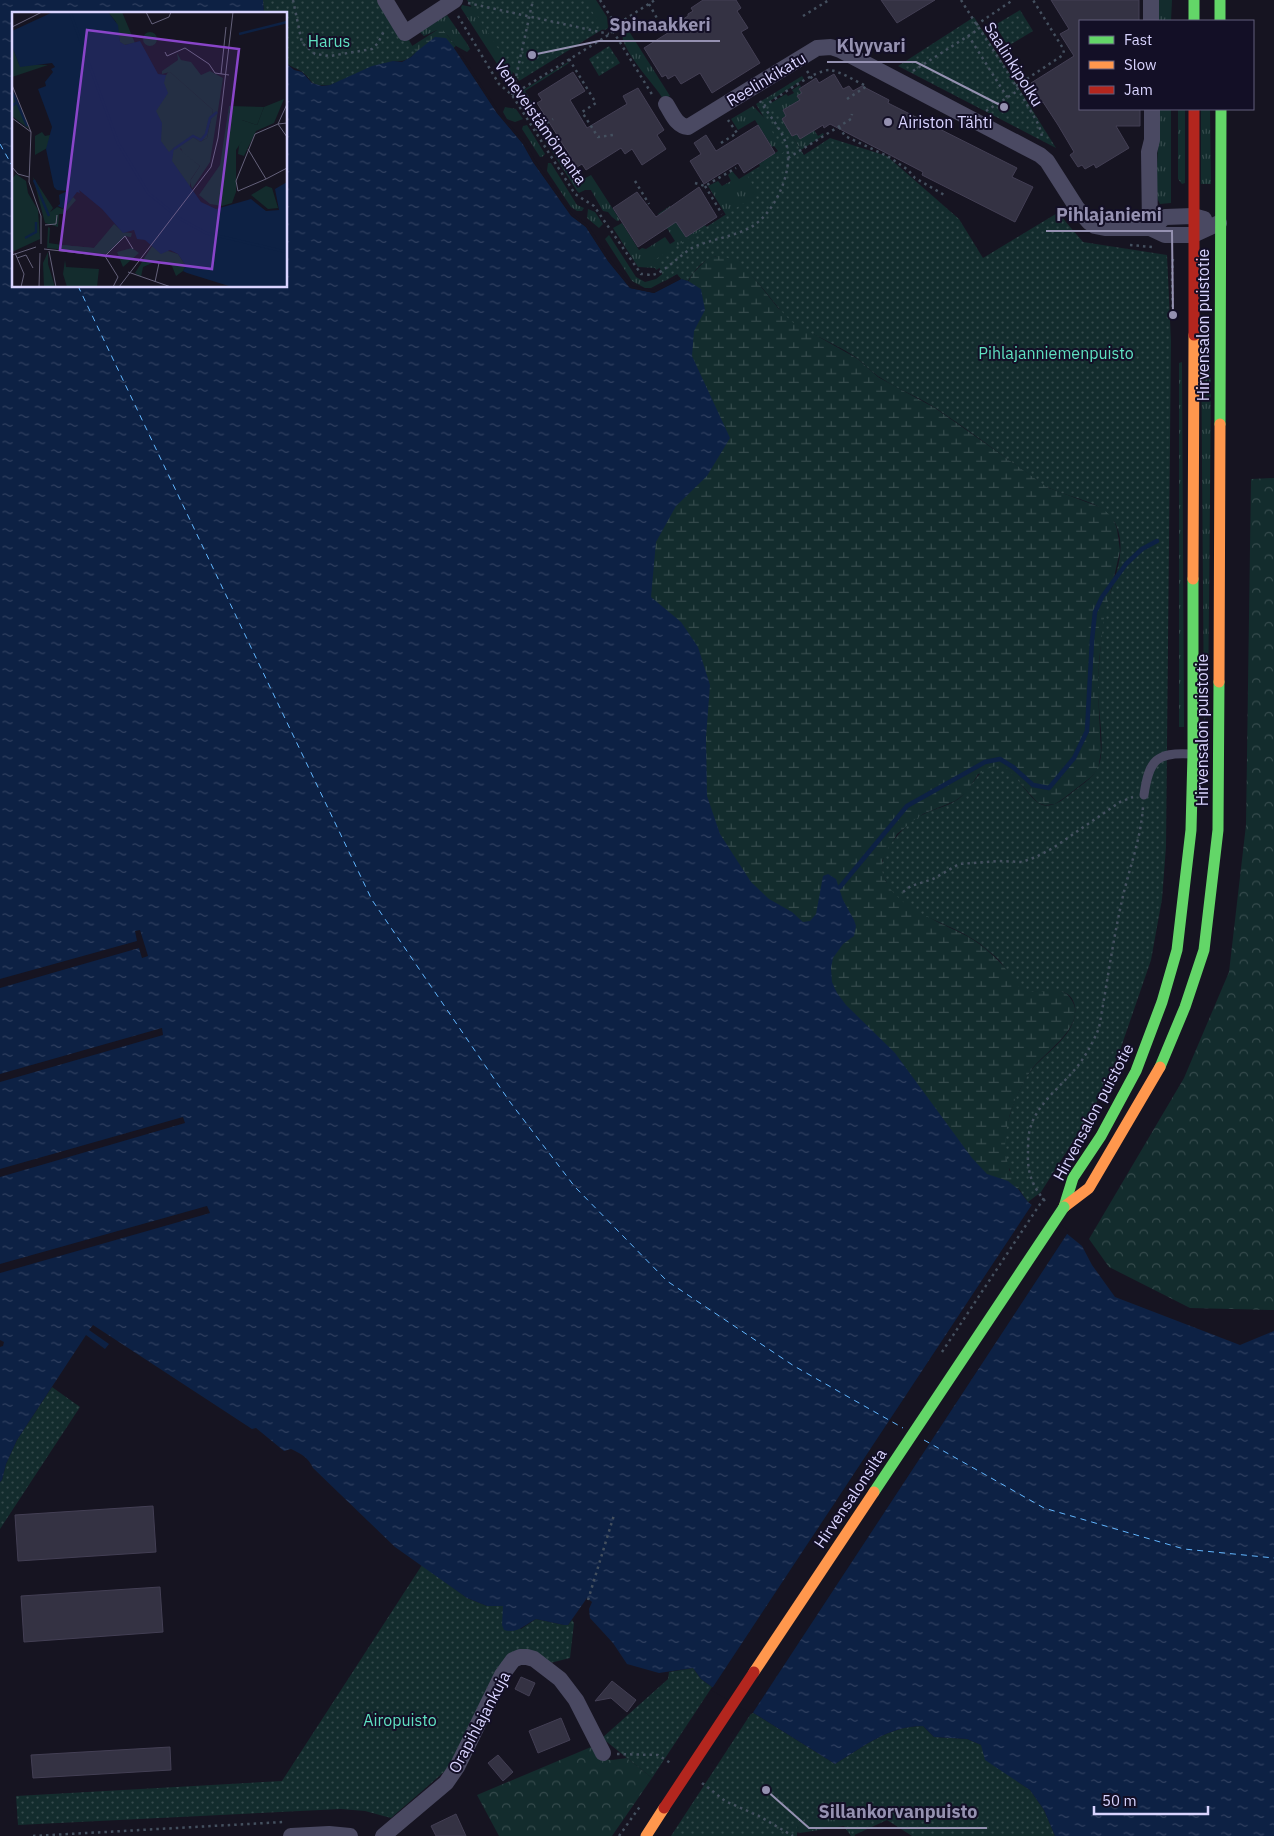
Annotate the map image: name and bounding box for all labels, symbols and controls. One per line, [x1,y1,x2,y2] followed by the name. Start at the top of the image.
[599,8,720,41] callout: Spinaakkeri
[12,12,288,288] inset map
[609,13,711,36] text: Spinaakkeri
[980,18,1048,110] street label: Saalinkipolku
[1079,20,1254,110] legend
[827,29,916,62] callout: Klyyvari
[1124,30,1152,49] text: Fast
[308,31,350,51] park label: Harus
[836,34,906,57] text: Klyyvari
[723,47,809,111] street label: Reelinkikatu
[1124,55,1157,74] text: Slow
[490,56,592,189] street label: Veneveistämönranta
[1124,80,1153,99] text: Jam
[898,112,992,132] place label: Airiston Tähti
[882,116,894,128] marker: Airiston Tähti
[1046,198,1172,231] callout: Pihlajaniemi
[1056,203,1162,226] text: Pihlajaniemi
[1193,249,1213,401] street label: Hirvensalon puistotie
[978,343,1134,363] park label: Pihlajanniemenpuisto
[1192,654,1212,806] street label: Hirvensalon puistotie
[1048,1040,1138,1184] street label: Hirvensalon puistotie
[809,1444,891,1552] street label: Hirvensalonsilta
[444,1667,514,1776] street label: Orapihlajankuja
[363,1710,437,1730] park label: Airopuisto
[1094,1784,1208,1816] scale bar
[1102,1791,1137,1810] text: 50 m
[809,1795,987,1828] callout: Sillankorvanpuisto
[819,1800,977,1823] text: Sillankorvanpuisto

